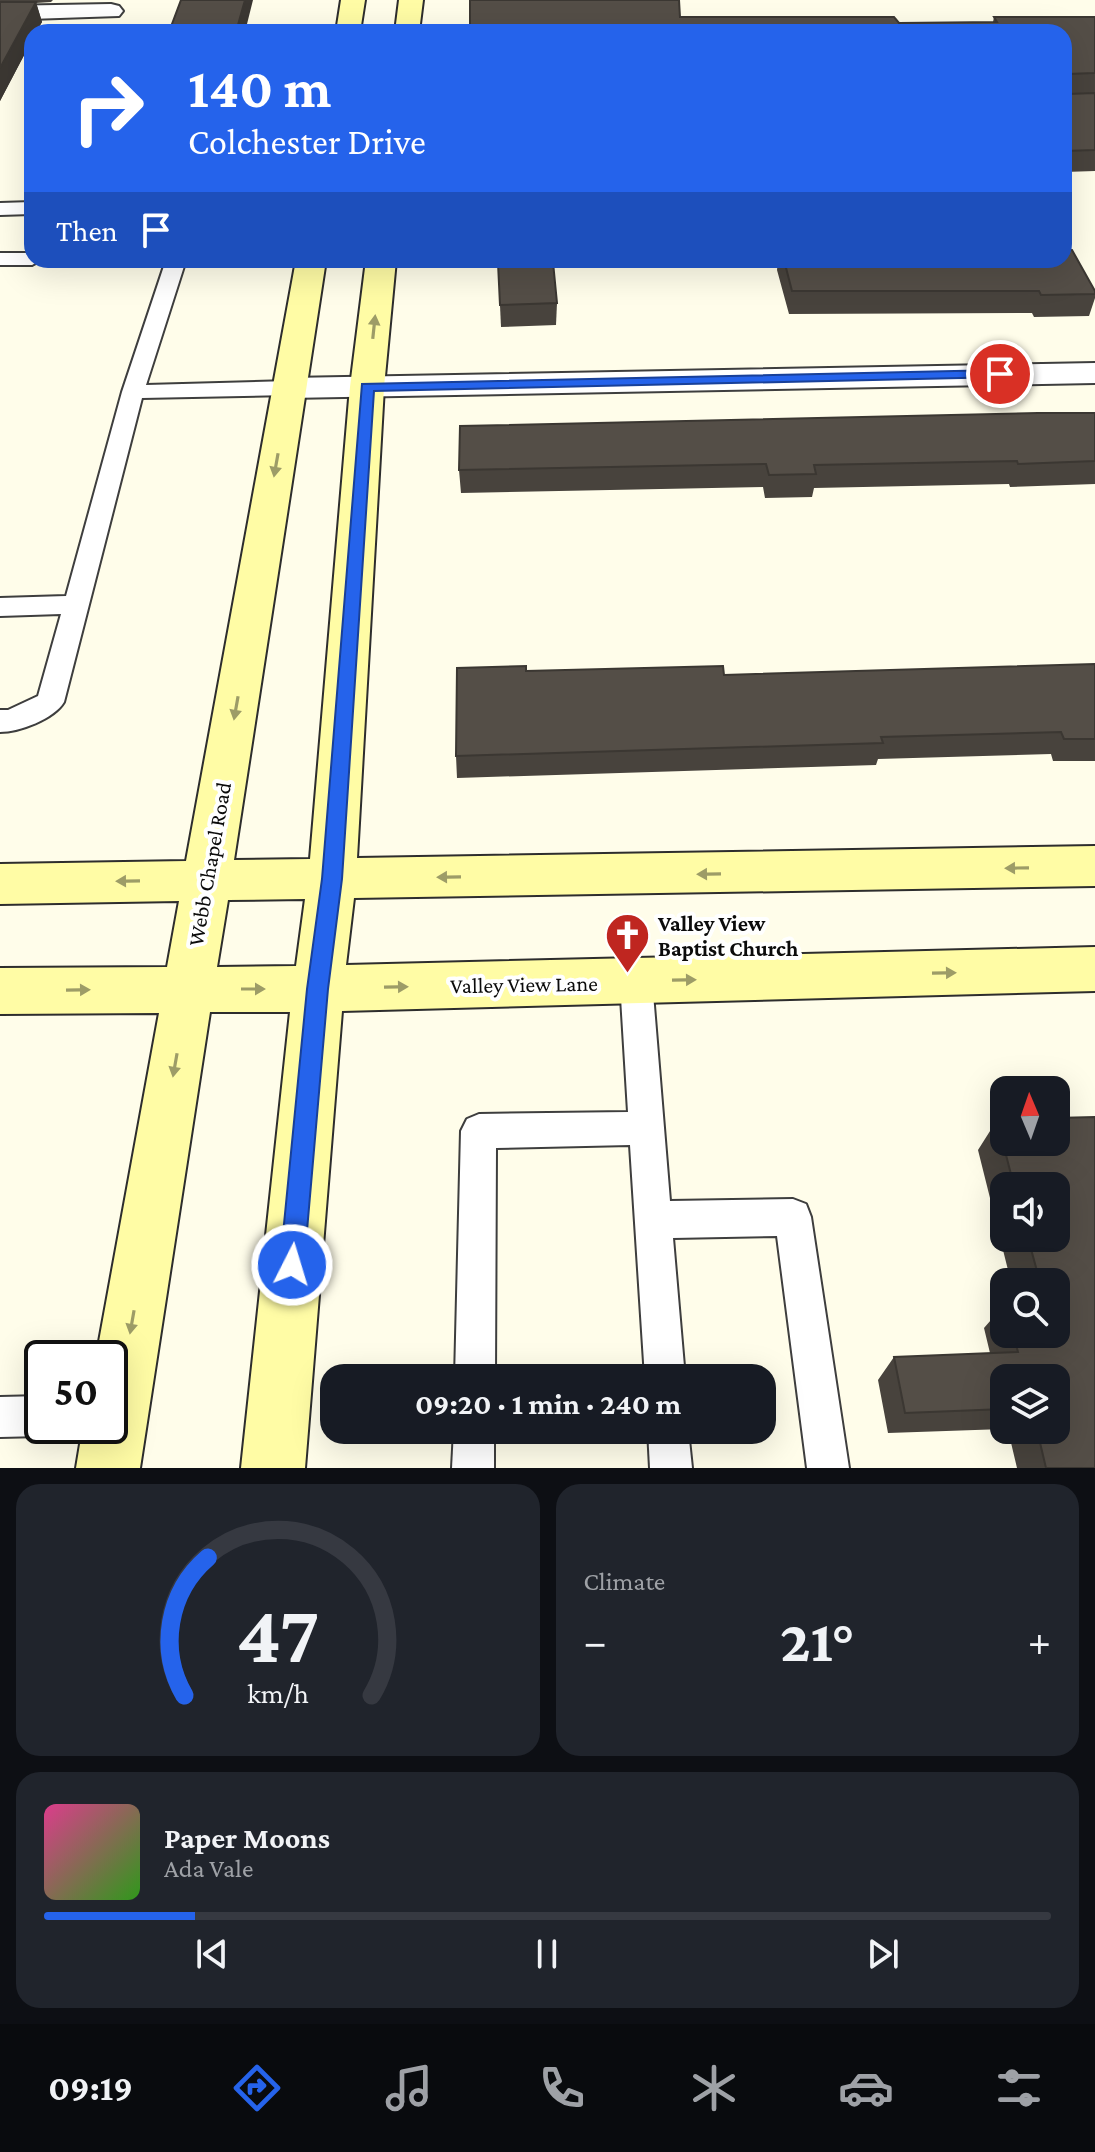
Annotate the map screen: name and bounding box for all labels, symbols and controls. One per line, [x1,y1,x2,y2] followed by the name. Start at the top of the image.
[56,56,160,160] icon: right
[188,57,331,119] text: 140 m
[188,122,426,162] text: Colchester Drive
[134,208,178,252] icon: arrive
[56,214,118,247] text: Then
[368,314,381,339] one-way arrow
[966,340,1034,408] pin
[978,352,1022,396] icon: arrive
[270,453,282,478] one-way arrow
[229,696,241,721] one-way arrow
[183,780,236,948] street label: Webb Chapel Road
[1004,862,1029,874] one-way arrow
[696,868,721,880] one-way arrow
[436,871,461,884] one-way arrow
[115,875,140,888] one-way arrow
[657,911,799,961] place label: Valley View Baptist Church
[603,912,651,975] church icon: Valley View Baptist Church
[932,967,957,979] one-way arrow
[450,971,598,998] street label: Valley View Lane
[672,973,697,986] one-way arrow
[384,980,409,993] one-way arrow
[241,983,266,995] one-way arrow
[66,984,91,997] one-way arrow
[169,1053,181,1078] one-way arrow
[990,1076,1070,1156] north arrow
[990,1076,1070,1444] map controls
[990,1172,1070,1252] button: sound
[250,1223,334,1307] position arrow
[990,1268,1070,1348] button: search
[126,1309,138,1334] one-way arrow
[24,1340,128,1444] speed limit sign: 50
[990,1364,1070,1444] button: layers
[415,1387,681,1420] text: 09:20 · 1 min · 240 m
[584,1567,665,1596] text: Climate
[236,1587,319,1680] text: 47
[780,1607,855,1674] text: 21°
[584,1617,607,1665] text: −
[1028,1617,1051,1665] text: +
[247,1677,309,1709] text: km/h
[164,1821,330,1854] text: Paper Moons
[164,1854,253,1883] text: Ada Vale
[190,1932,234,1976] icon: previous
[525,1932,569,1976] icon: pause
[861,1932,905,1976] icon: next
[229,2060,285,2116] icon: directions
[381,2060,437,2116] icon: music
[534,2060,590,2116] icon: phone
[686,2060,742,2116] icon: climate
[838,2060,894,2116] icon: car
[991,2060,1047,2116] icon: filters
[48,2068,133,2108] text: 09:19

